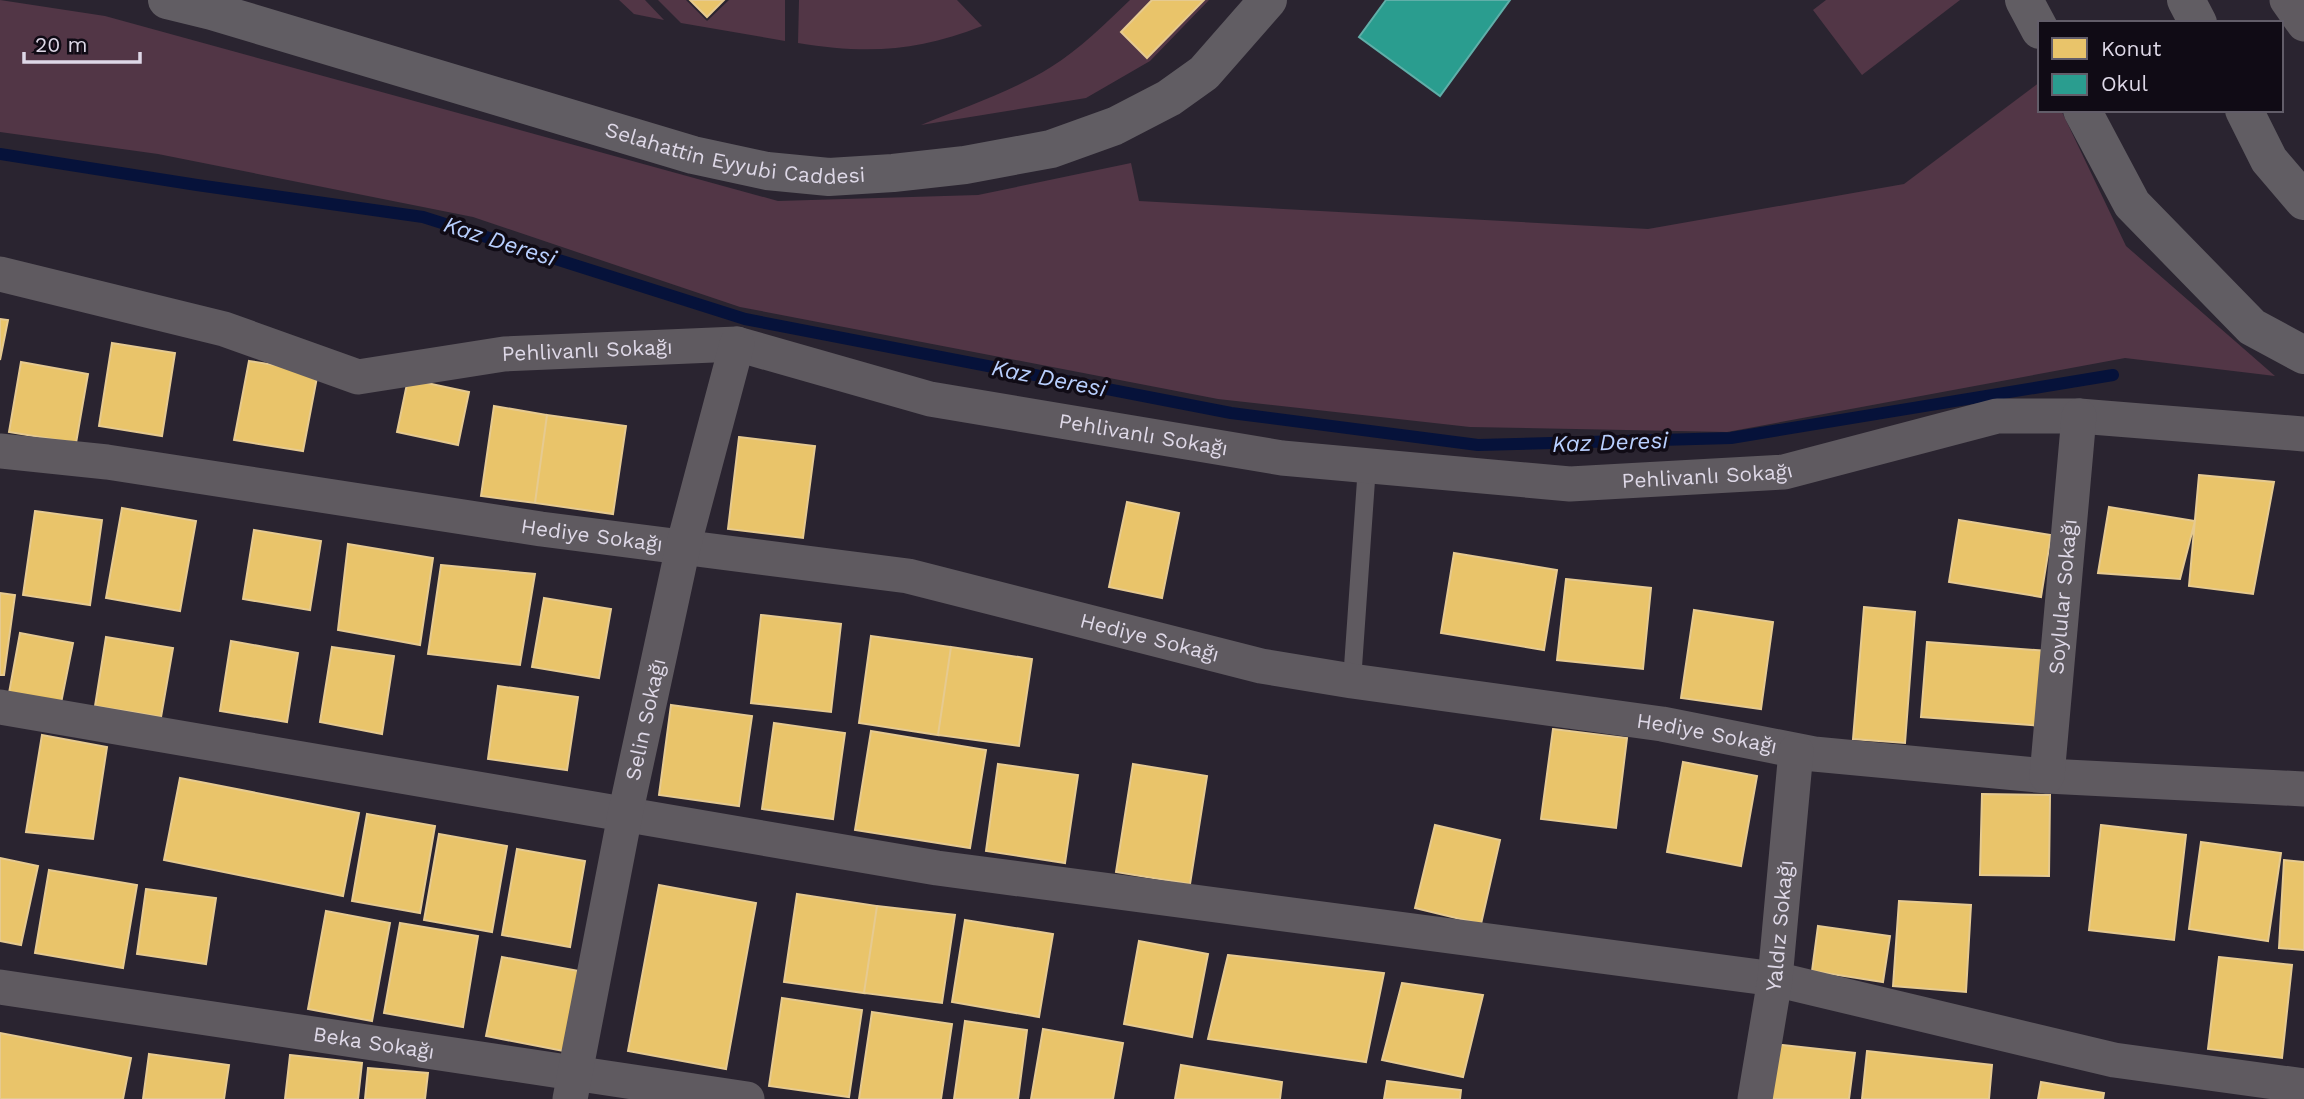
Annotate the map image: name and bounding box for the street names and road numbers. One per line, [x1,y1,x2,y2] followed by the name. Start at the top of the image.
[602,116,866,189] street label: Selahattin Eyyubi Caddesi
[501,334,673,366] street label: Pehlivanlı Sokağı
[1057,408,1230,461] street label: Pehlivanlı Sokağı
[1621,457,1795,493] street label: Pehlivanlı Sokağı
[519,513,664,556] street label: Hediye Sokağı
[2043,518,2082,675] street label: Soylular Sokağı
[1077,607,1222,667] street label: Hediye Sokağı
[620,656,671,783] street label: Selin Sokağı
[1635,708,1779,758] street label: Hediye Sokağı
[1760,859,1798,994] street label: Yaldız Sokağı
[311,1021,436,1064] street label: Beka Sokağı

